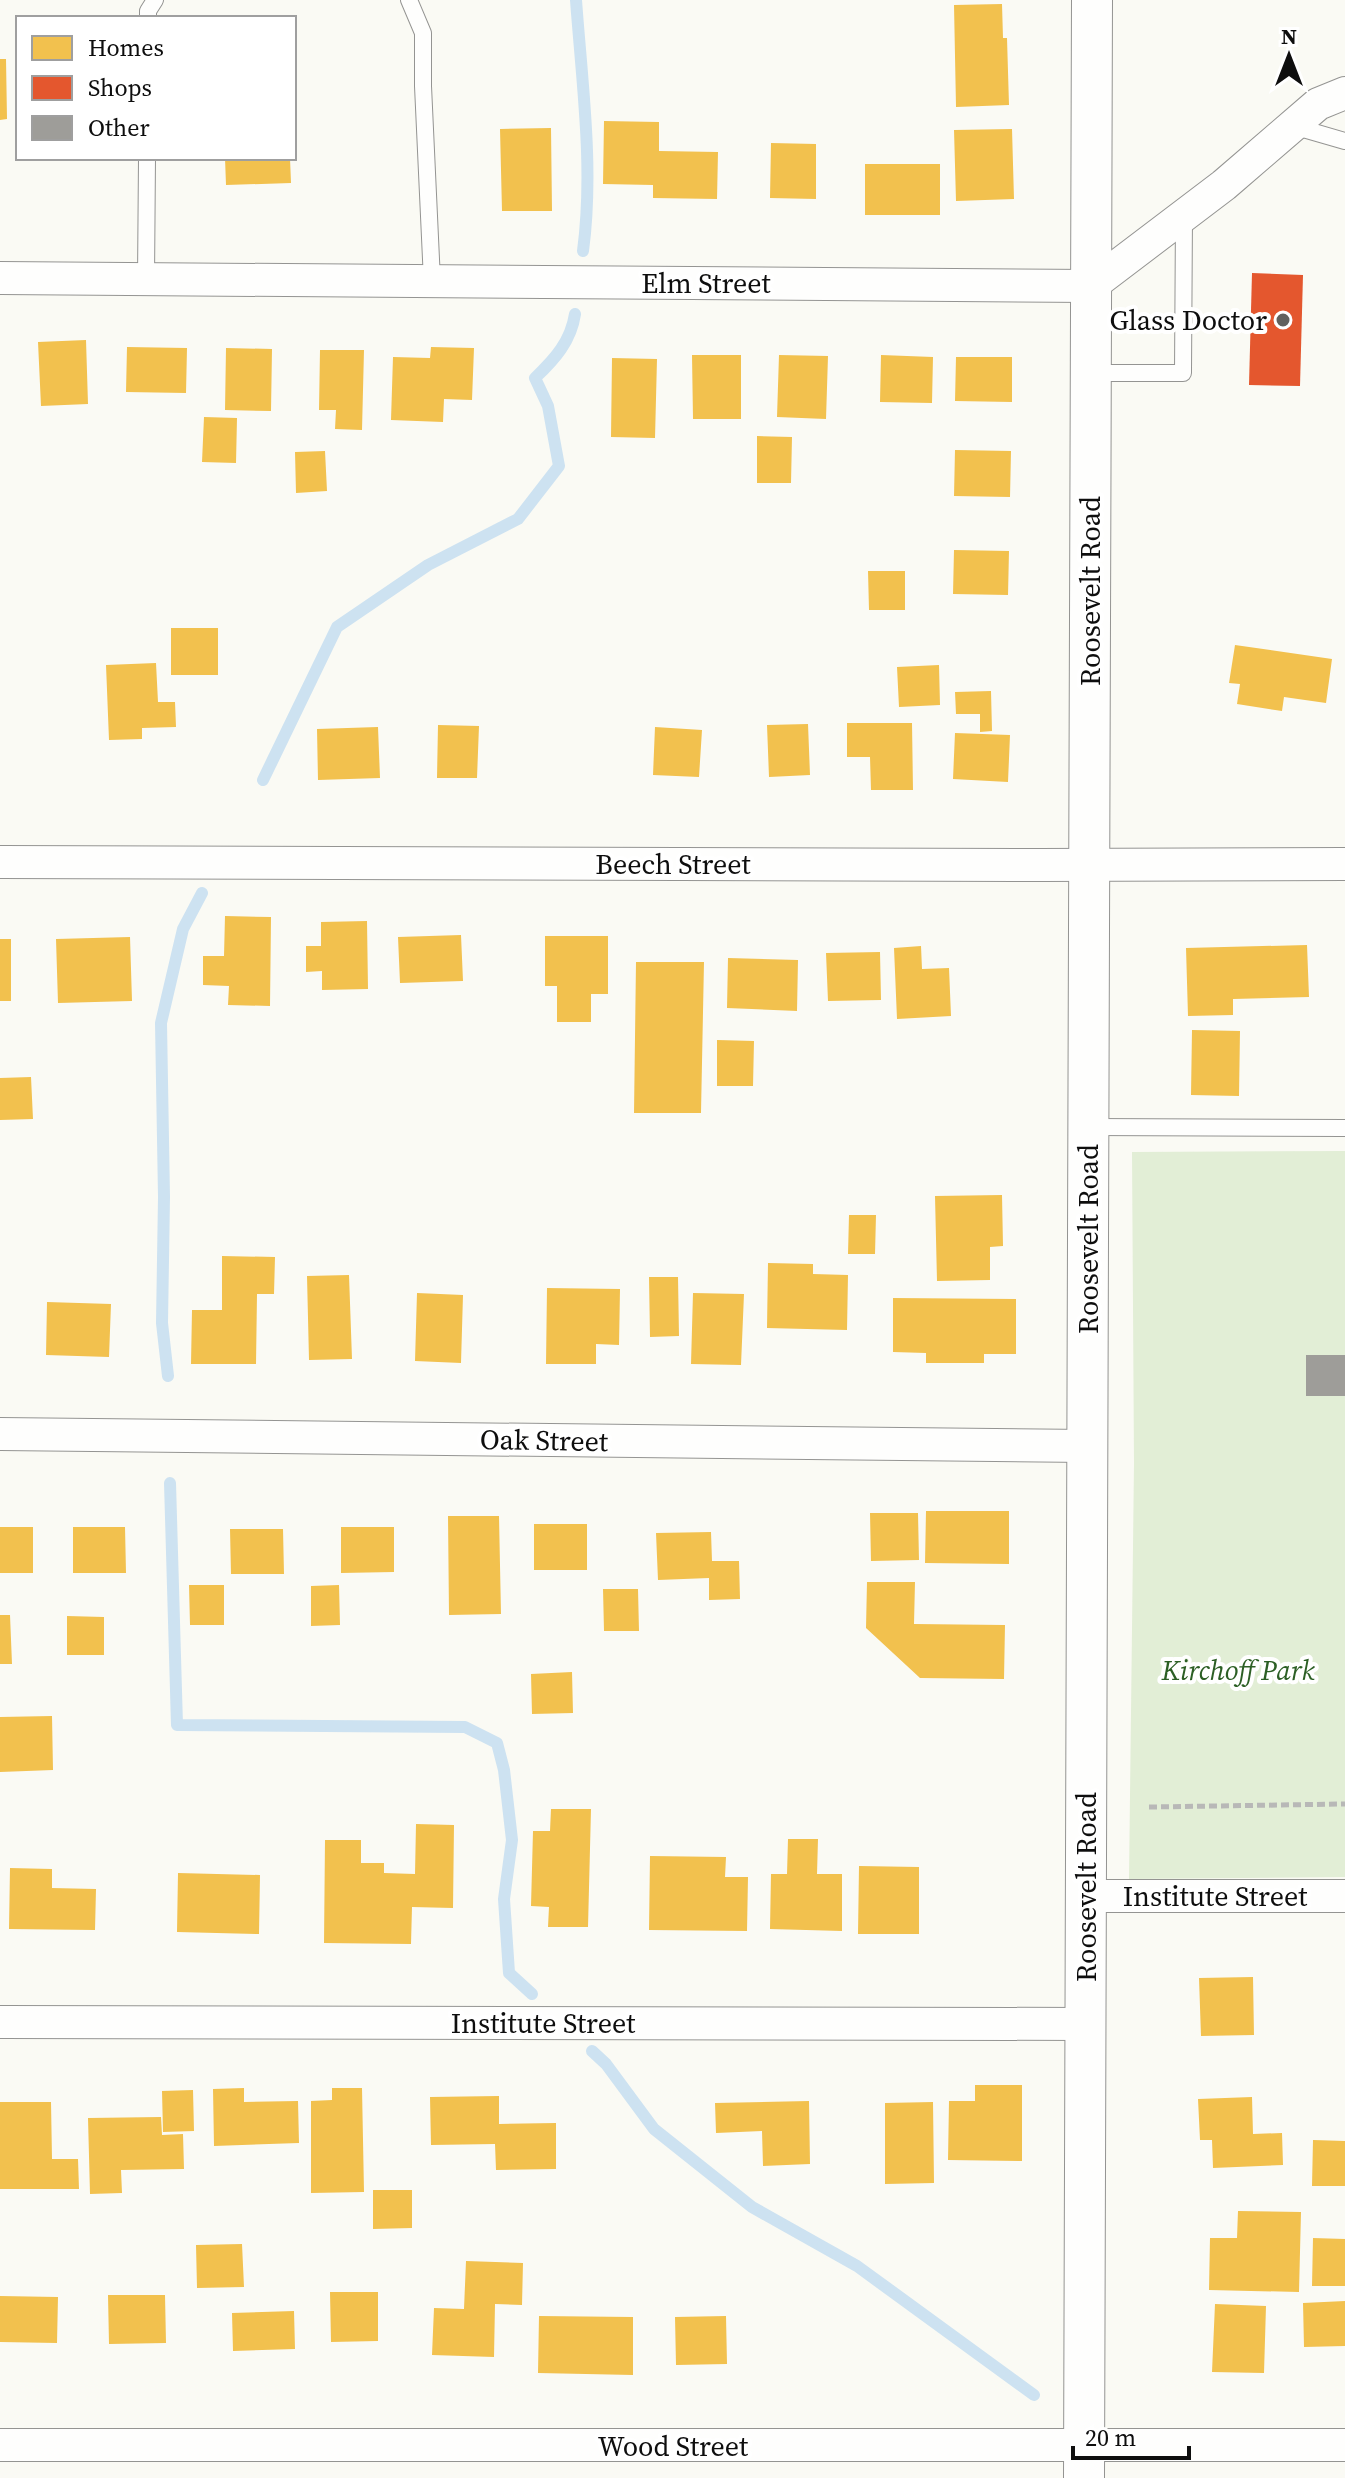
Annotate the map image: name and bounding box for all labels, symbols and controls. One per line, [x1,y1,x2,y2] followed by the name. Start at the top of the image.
[16,16,296,160] legend
[1249,16,1329,96] north arrow
[1281,21,1297,51] text: N
[88,31,164,64] text: Homes
[88,71,152,104] text: Shops
[88,111,150,144] text: Other
[641,264,772,302] street label: Elm Street
[1110,301,1267,339] place label: Glass Doctor
[1274,311,1292,329] marker: Glass Doctor
[1071,496,1109,686] street label: Roosevelt Road
[595,845,752,883] street label: Beech Street
[1069,1144,1107,1334] street label: Roosevelt Road
[480,1420,609,1460] street label: Oak Street
[1160,1651,1315,1689] park label: Kirchoff Park
[1067,1792,1105,1982] street label: Roosevelt Road
[1123,1877,1308,1915] street label: Institute Street
[451,2004,636,2042] street label: Institute Street
[1073,2410,1189,2460] scale bar
[1085,2421,1136,2454] text: 20 m
[598,2427,749,2465] street label: Wood Street

